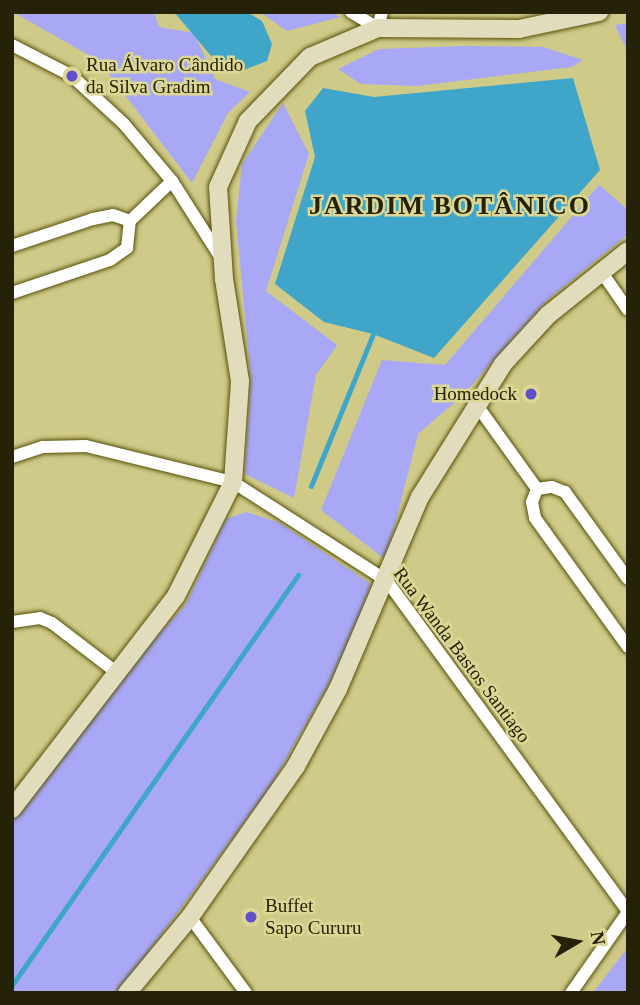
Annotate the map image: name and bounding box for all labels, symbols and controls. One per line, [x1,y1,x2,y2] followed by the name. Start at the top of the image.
[86,54,243,98] place label: Rua Álvaro Cândido da Silva Gradim
[64,68,80,84] marker: Rua Álvaro Cândido da Silva Gradim
[311,190,589,222] district label: JARDIM BOTÂNICO
[434,383,517,405] place label: Homedock
[523,386,539,402] marker: Homedock
[388,563,536,747] street label: Rua Wanda Bastos Santiago
[265,895,362,939] place label: Buffet Sapo Cururu
[542,907,612,977] north arrow
[243,909,259,925] marker: Buffet Sapo Cururu
[587,930,610,947] text: N

